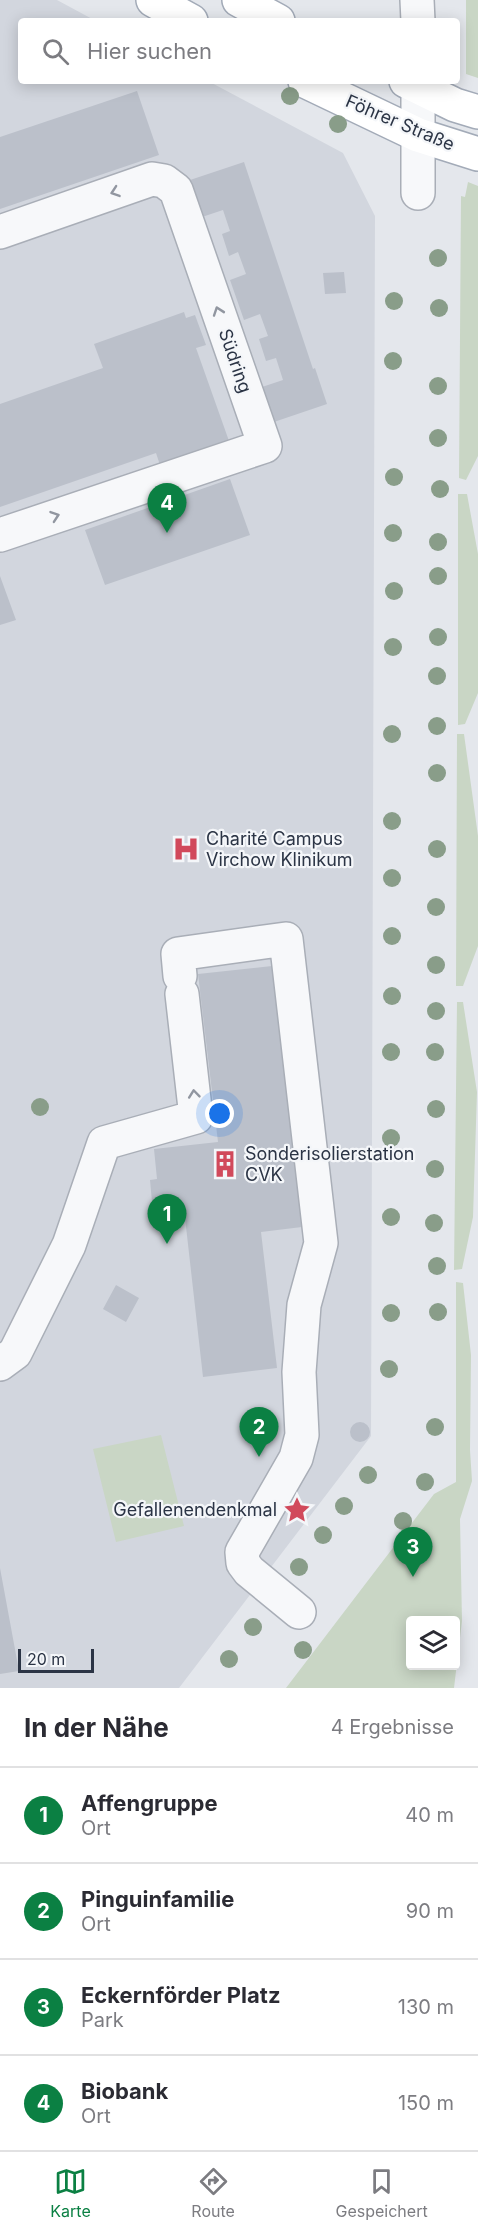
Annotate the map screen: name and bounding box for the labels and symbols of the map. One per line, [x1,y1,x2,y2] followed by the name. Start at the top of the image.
[343,90,458,155] street label: Föhrer Straße
[110,184,120,197] one-way arrow
[213,306,226,317] one-way arrow
[215,326,256,396] street label: Südring
[148,484,186,533] pin: 4
[49,510,60,523] one-way arrow
[206,828,353,870] place label: Charité Campus Virchow Klinikum
[171,834,201,864] hospital icon: Charité Campus Virchow Klinikum
[188,1089,201,1098] one-way arrow
[205,1099,234,1128] your location
[245,1143,414,1185] place label: Sonderisolierstation CVK
[210,1149,240,1179] building icon: Sonderisolierstation CVK
[148,1194,186,1244] pin: 1
[240,1408,278,1457] pin: 2
[282,1495,312,1525] place icon: Gefallenendenkmal
[113,1499,277,1520] place label: Gefallenendenkmal
[394,1528,432,1577] pin: 3
[18,1646,94,1674] scale bar

